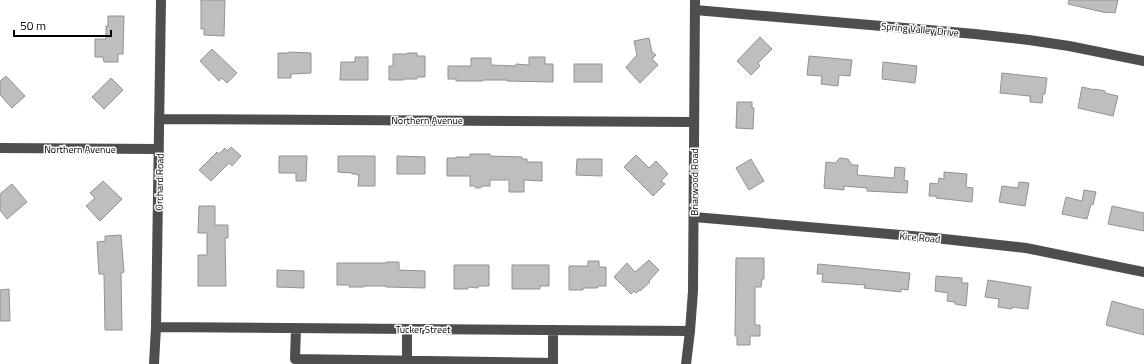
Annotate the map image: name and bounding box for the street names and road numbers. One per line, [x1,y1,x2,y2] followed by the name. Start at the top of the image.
[880,19,960,40] street label: Spring Valley Drive
[391,113,463,128] street label: Northern Avenue
[44,142,116,157] street label: Northern Avenue
[687,148,702,216] street label: Briarwood Road
[152,153,167,211] street label: Orchard Road
[899,228,941,247] street label: Kice Road
[395,322,451,337] street label: Tucker Street

